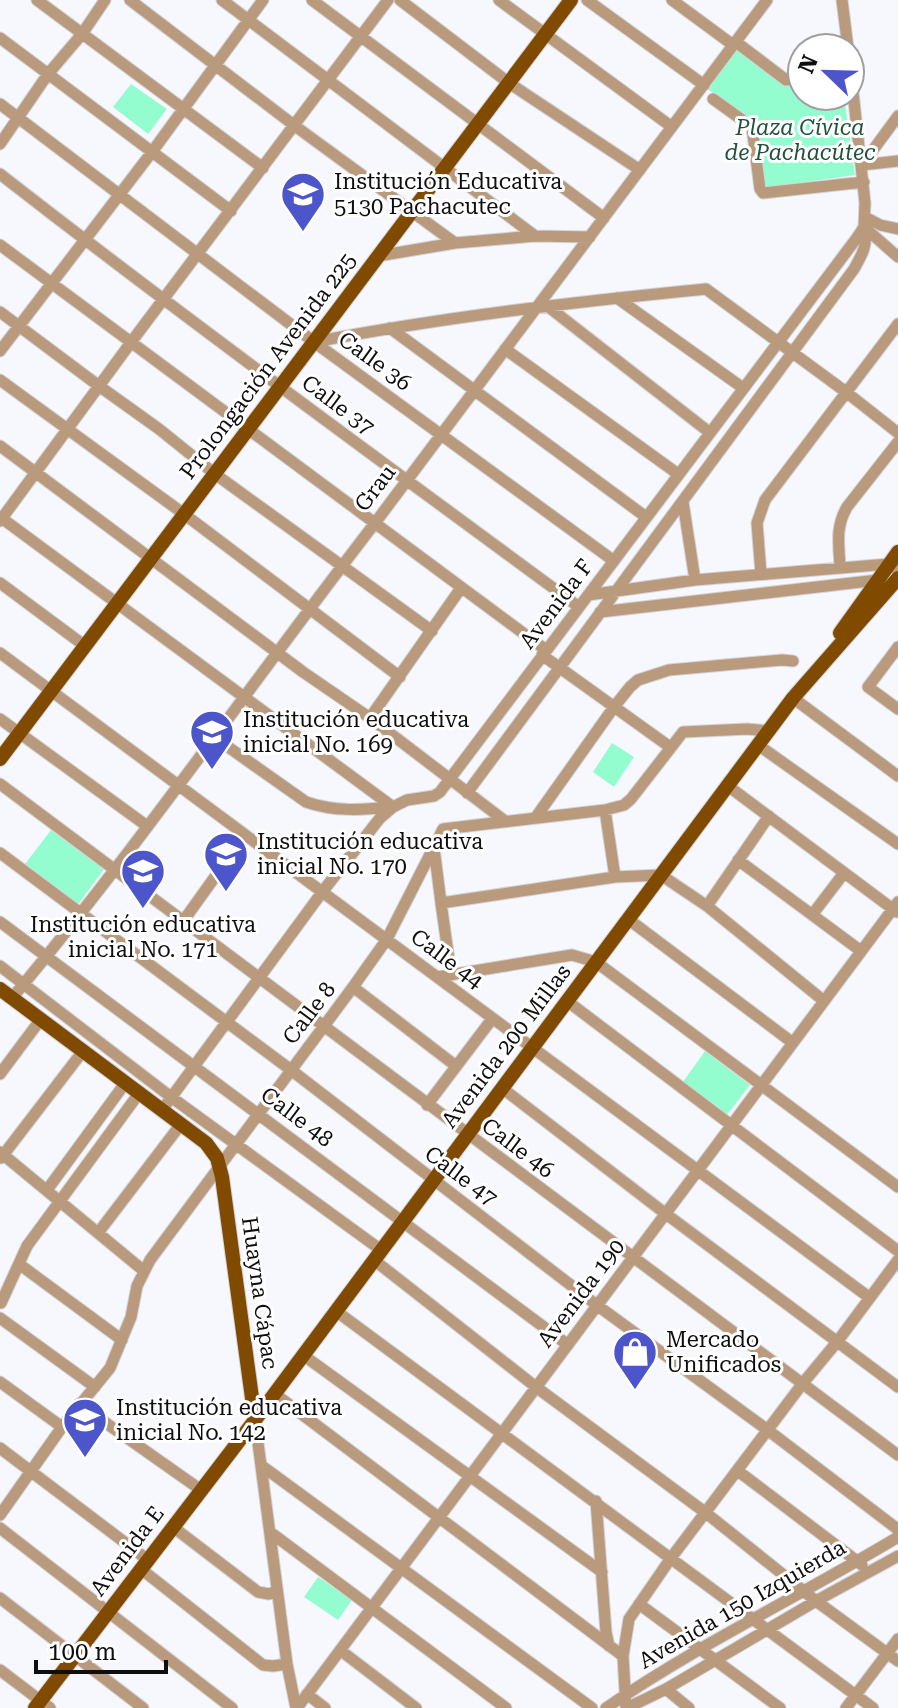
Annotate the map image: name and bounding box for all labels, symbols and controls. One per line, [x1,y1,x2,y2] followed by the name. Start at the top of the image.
[786,32,866,112] north arrow
[793,52,823,77] text: N
[725,115,876,165] park label: Plaza Cívica de Pachacútec
[334,169,562,219] place label: Institución Educativa 5130 Pachacutec
[279,170,327,233] school or university icon: Institución Educativa 5130 Pachacutec
[175,248,361,484] street label: Prolongación Avenida 225
[334,326,416,396] street label: Calle 36
[297,370,379,440] street label: Calle 37
[349,460,401,516] street label: Grau
[514,555,598,653] street label: Avenida F
[243,707,469,757] place label: Institución educativa inicial No. 169
[188,708,236,771] school or university icon: Institución educativa inicial No. 169
[257,829,483,879] place label: Institución educativa inicial No. 170
[202,830,250,893] school or university icon: Institución educativa inicial No. 170
[119,847,167,910] school or university icon: Institución educativa inicial No. 171
[30,912,256,962] place label: Institución educativa inicial No. 171
[406,924,488,995] street label: Calle 44
[436,959,576,1133] street label: Avenida 200 Millas
[278,977,340,1049] street label: Calle 8
[256,1082,338,1152] street label: Calle 48
[477,1113,559,1183] street label: Calle 46
[420,1141,502,1211] street label: Calle 47
[237,1215,283,1371] street label: Huayna Cápac
[532,1234,630,1352] street label: Avenida 190
[666,1327,781,1377] place label: Mercado Unificados
[611,1328,659,1391] shop icon: Mercado Unificados
[116,1395,342,1445] place label: Institución educativa inicial No. 142
[61,1396,109,1459] school or university icon: Institución educativa inicial No. 142
[85,1501,169,1601] street label: Avenida E
[634,1534,850,1673] street label: Avenida 150 Izquierda
[36,1624,166,1674] scale bar
[48,1638,116,1666] text: 100 m

